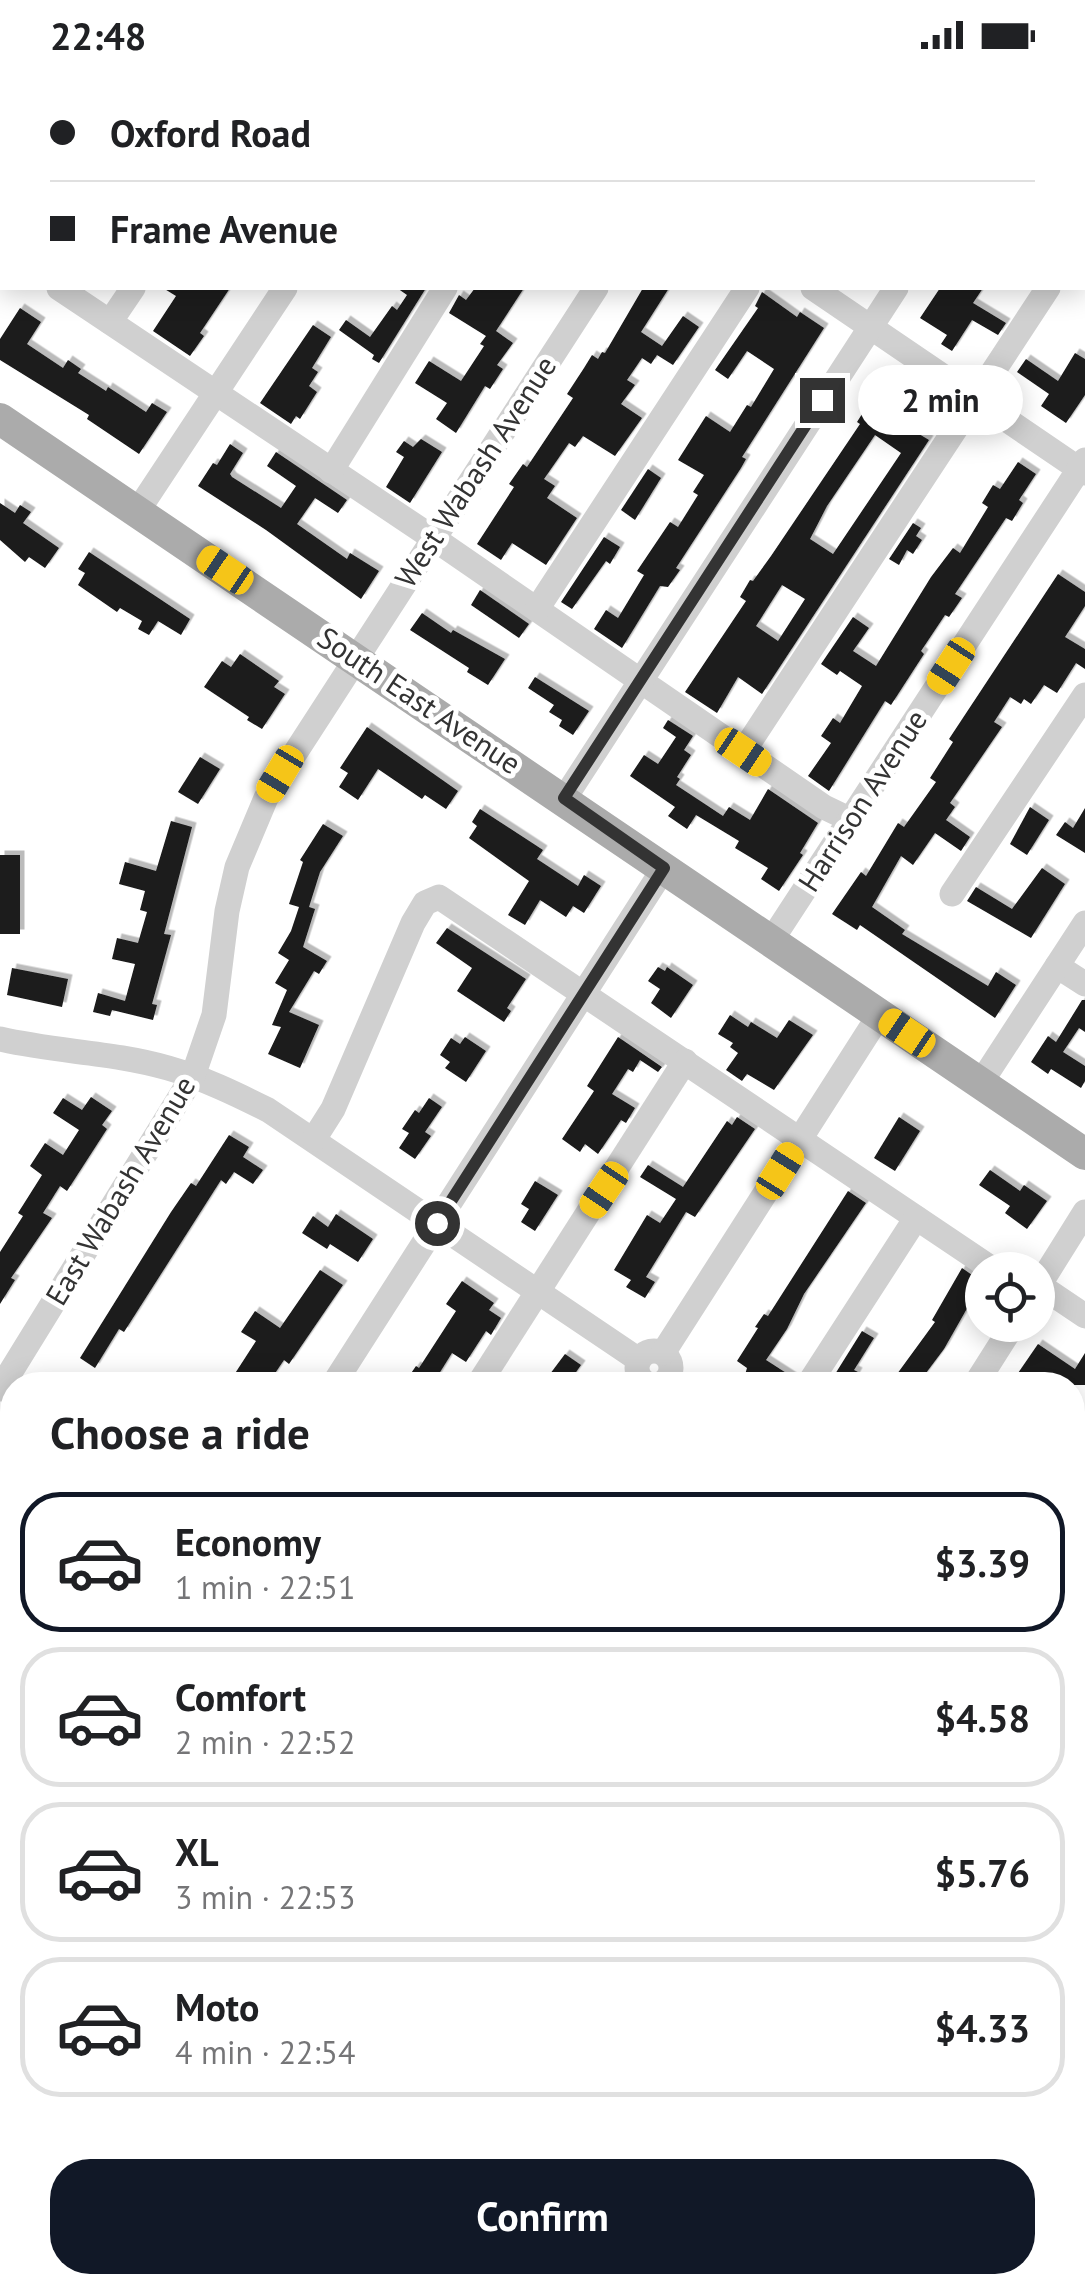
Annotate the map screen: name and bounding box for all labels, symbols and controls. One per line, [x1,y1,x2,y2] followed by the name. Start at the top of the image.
[50,11,146,60] text: 22:48
[110,108,311,157] text: Oxford Road
[110,204,338,253] text: Frame Avenue
[385,348,564,594] street label: West Wabash Avenue
[857,365,1022,435] callout: 2 min
[800,378,845,423] route end
[901,379,980,421] text: 2 min
[192,541,258,599] car
[311,617,529,782] street label: South East Avenue
[922,633,980,699] car
[788,702,935,899] street label: Harrison Avenue
[710,723,776,781] car
[252,741,308,807] car
[874,1004,940,1062] car
[36,1069,204,1312] street label: East Wabash Avenue
[751,1138,809,1204] car
[575,1157,633,1223] car
[415,1201,460,1246] route start
[965,1252,1055,1342] map controls
[965,1252,1055,1342] button: locate
[50,1403,310,1461] text: Choose a ride
[55,1517,145,1607] icon: car
[175,1517,321,1566] text: Economy
[934,1538,1030,1587] text: $3.39
[175,1566,355,1608] text: 1 min · 22:51
[55,1672,145,1762] icon: car
[175,1672,306,1721] text: Comfort
[934,1693,1030,1742] text: $4.58
[175,1721,355,1763] text: 2 min · 22:52
[55,1827,145,1917] icon: car
[175,1827,219,1876] text: XL
[934,1848,1030,1897] text: $5.76
[175,1876,355,1918] text: 3 min · 22:53
[55,1982,145,2072] icon: car
[175,1982,259,2031] text: Moto
[934,2003,1030,2052] text: $4.33
[175,2031,355,2073] text: 4 min · 22:54
[50,2159,1035,2274] button: Confirm

